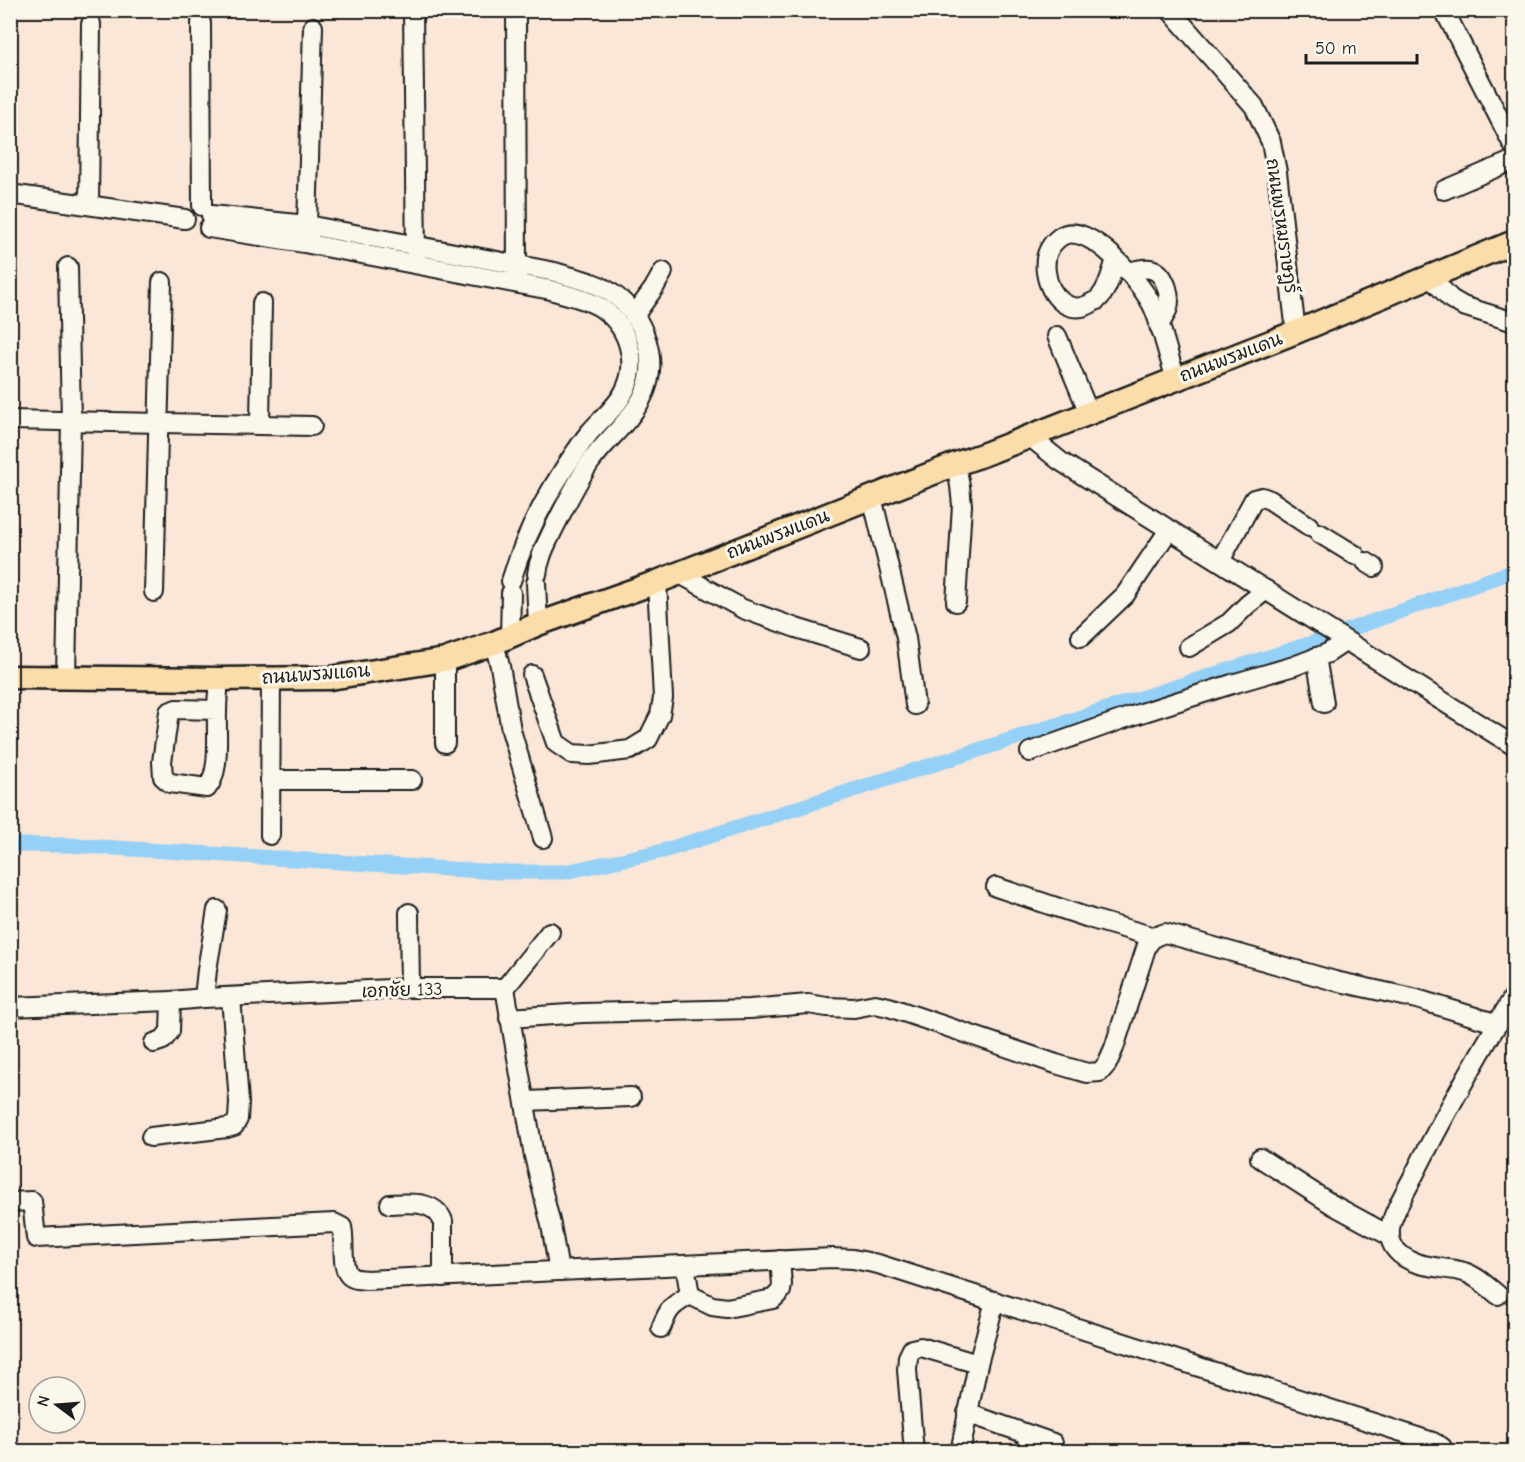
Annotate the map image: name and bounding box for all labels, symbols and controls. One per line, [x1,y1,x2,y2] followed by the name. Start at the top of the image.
[1306,27,1417,65] scale bar
[1315,38,1357,59] text: 50 m
[1261,157,1304,296] street label: ถนนพรหมราษฎร์
[1177,328,1286,387] street label: ถนนพรมแดน
[724,505,833,564] street label: ถนนพรมแดน
[261,660,371,689] street label: ถนนพรมแดน
[361,978,443,1002] street label: เอกชัย 133
[27,1375,87,1435] north arrow
[33,1394,54,1409] text: N

